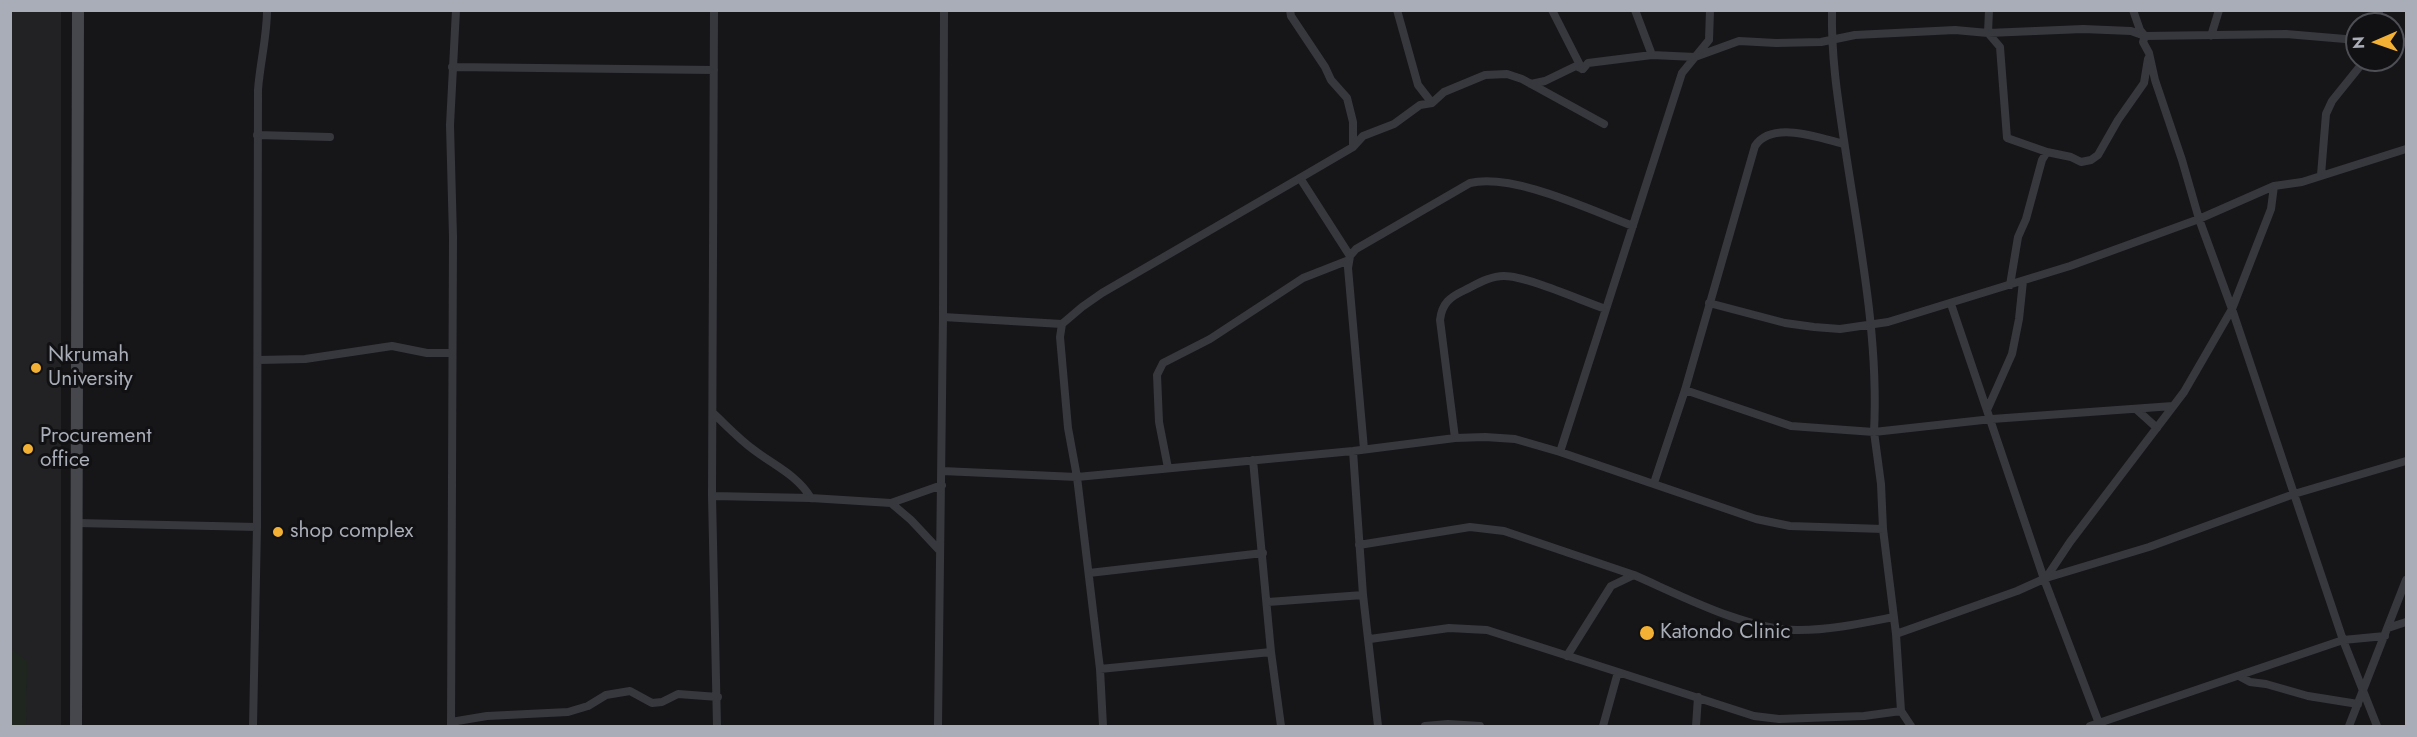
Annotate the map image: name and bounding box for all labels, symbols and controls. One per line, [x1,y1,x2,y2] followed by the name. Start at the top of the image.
[2345,12,2405,72] north arrow
[2347,36,2370,49] text: N
[48,343,133,393] place label: Nkrumah University
[29,361,43,375] marker: Nkrumah University
[40,424,151,474] place label: Procurement office
[21,442,35,456] marker: Procurement office
[290,519,413,545] place label: shop complex
[271,525,285,539] marker: shop complex
[1660,620,1790,646] place label: Katondo Clinic
[1638,624,1656,642] marker: Katondo Clinic

